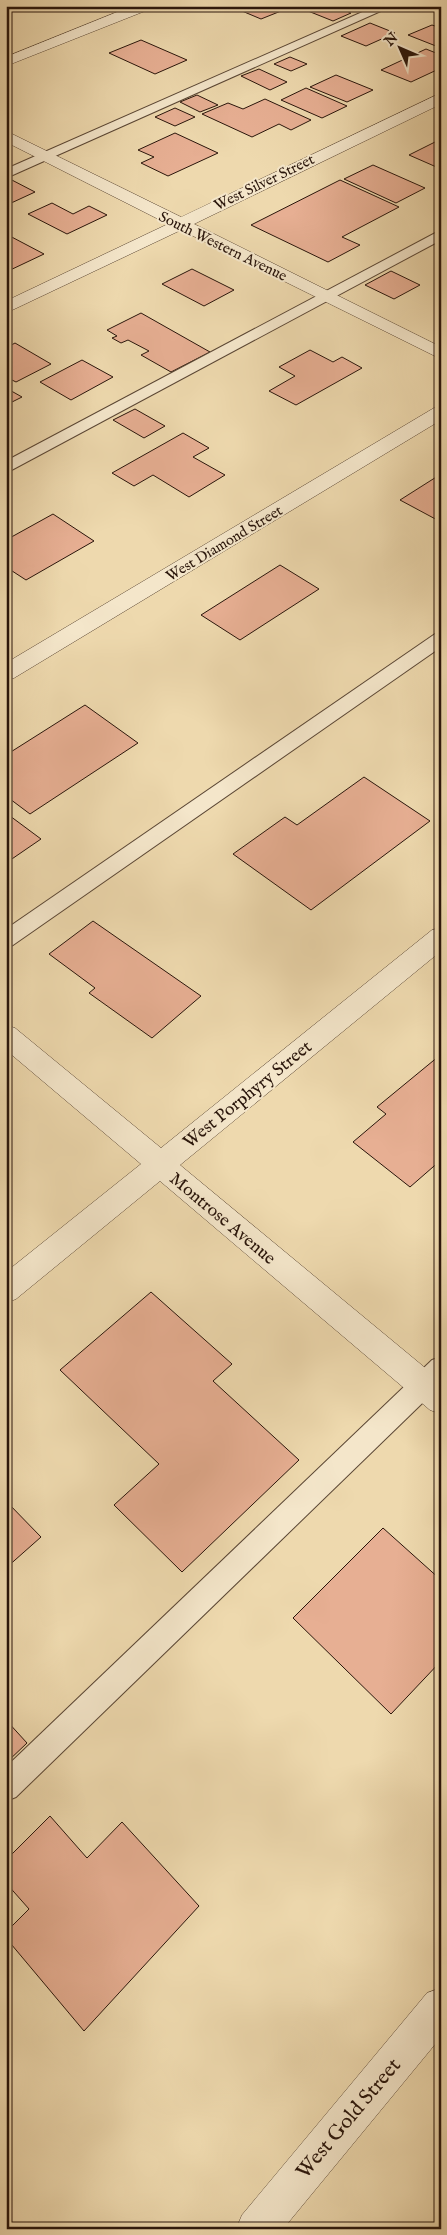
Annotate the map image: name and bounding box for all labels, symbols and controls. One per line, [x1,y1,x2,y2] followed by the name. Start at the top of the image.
[374,22,424,72] north arrow
[380,29,402,51] text: N
[211,150,317,215] street label: West Silver Street
[156,207,290,286] street label: South Western Avenue
[162,501,286,586] street label: West Diamond Street
[179,1036,317,1154] street label: West Porphyry Street
[164,1168,280,1270] street label: Montrose Avenue
[291,2053,407,2185] street label: West Gold Street

